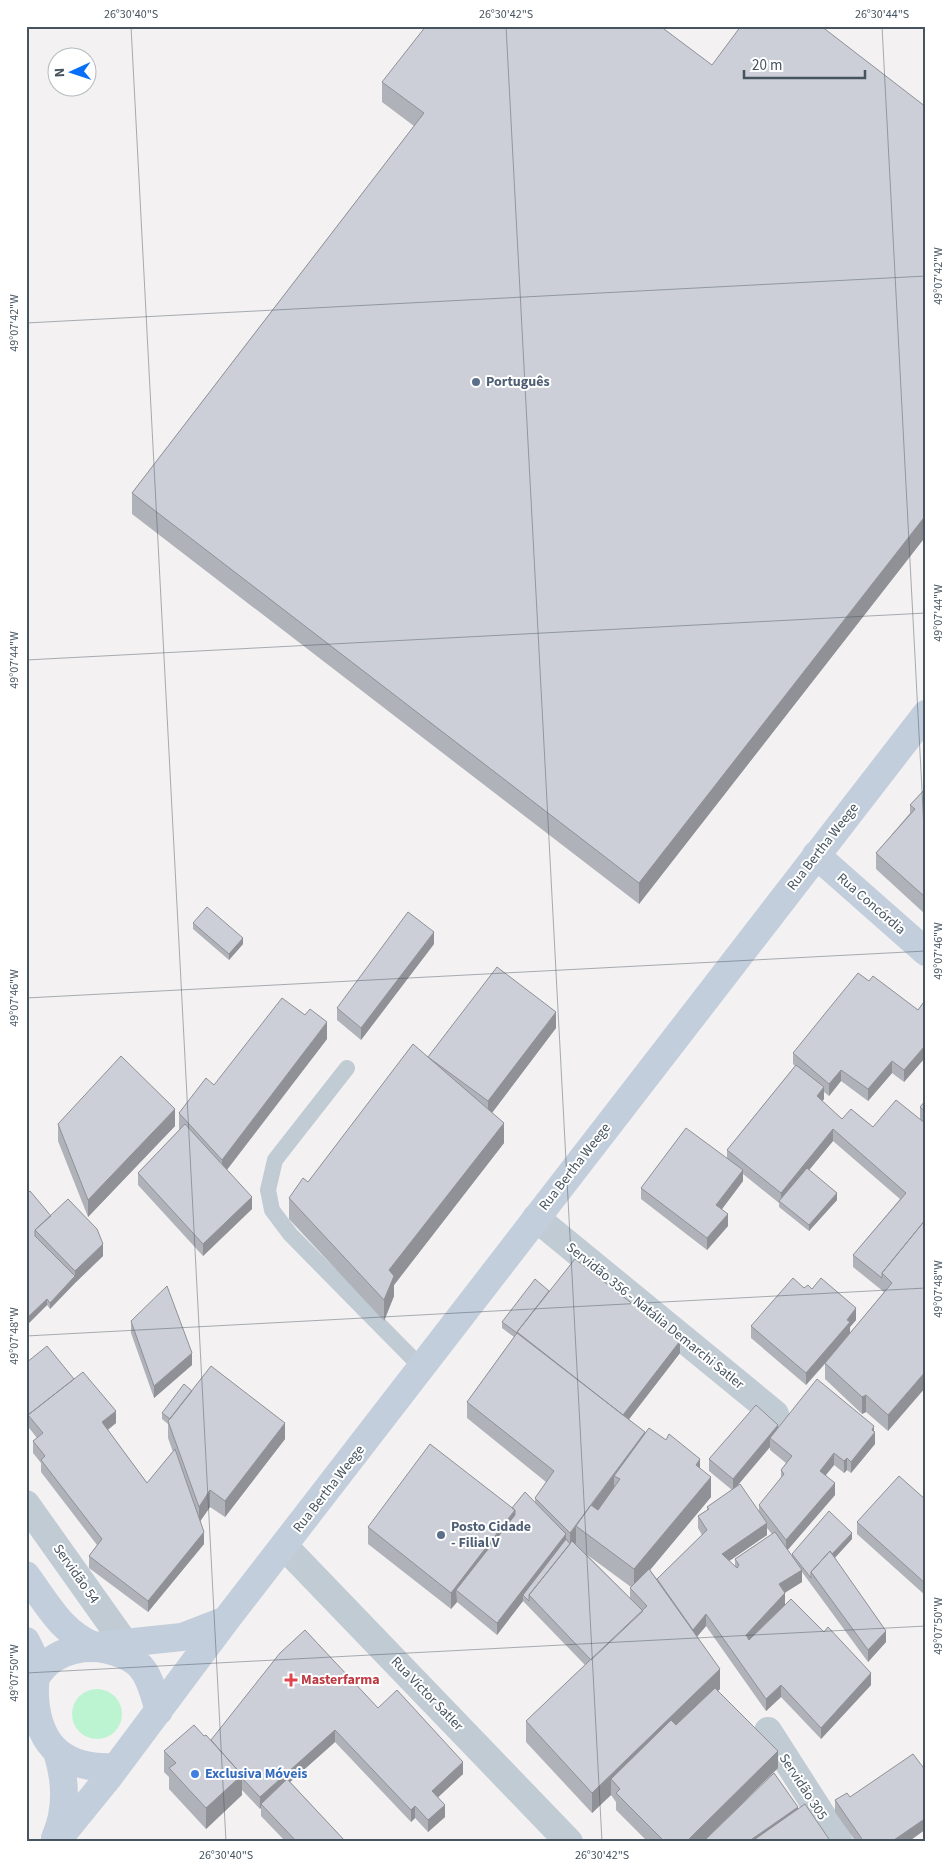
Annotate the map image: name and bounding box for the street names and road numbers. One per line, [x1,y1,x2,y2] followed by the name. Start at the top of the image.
[782,799,864,895] street label: Rua Bertha Weege
[832,868,910,940] street label: Rua Concórdia
[534,1119,616,1215] street label: Rua Bertha Weege
[562,1238,748,1394] street label: Servidão 356 - Natália Demarchi Satler
[288,1441,370,1537] street label: Rua Bertha Weege
[48,1540,104,1608] street label: Servidão 54
[386,1652,468,1736] street label: Rua Victor Satler
[774,1750,832,1824] street label: Servidão 305

